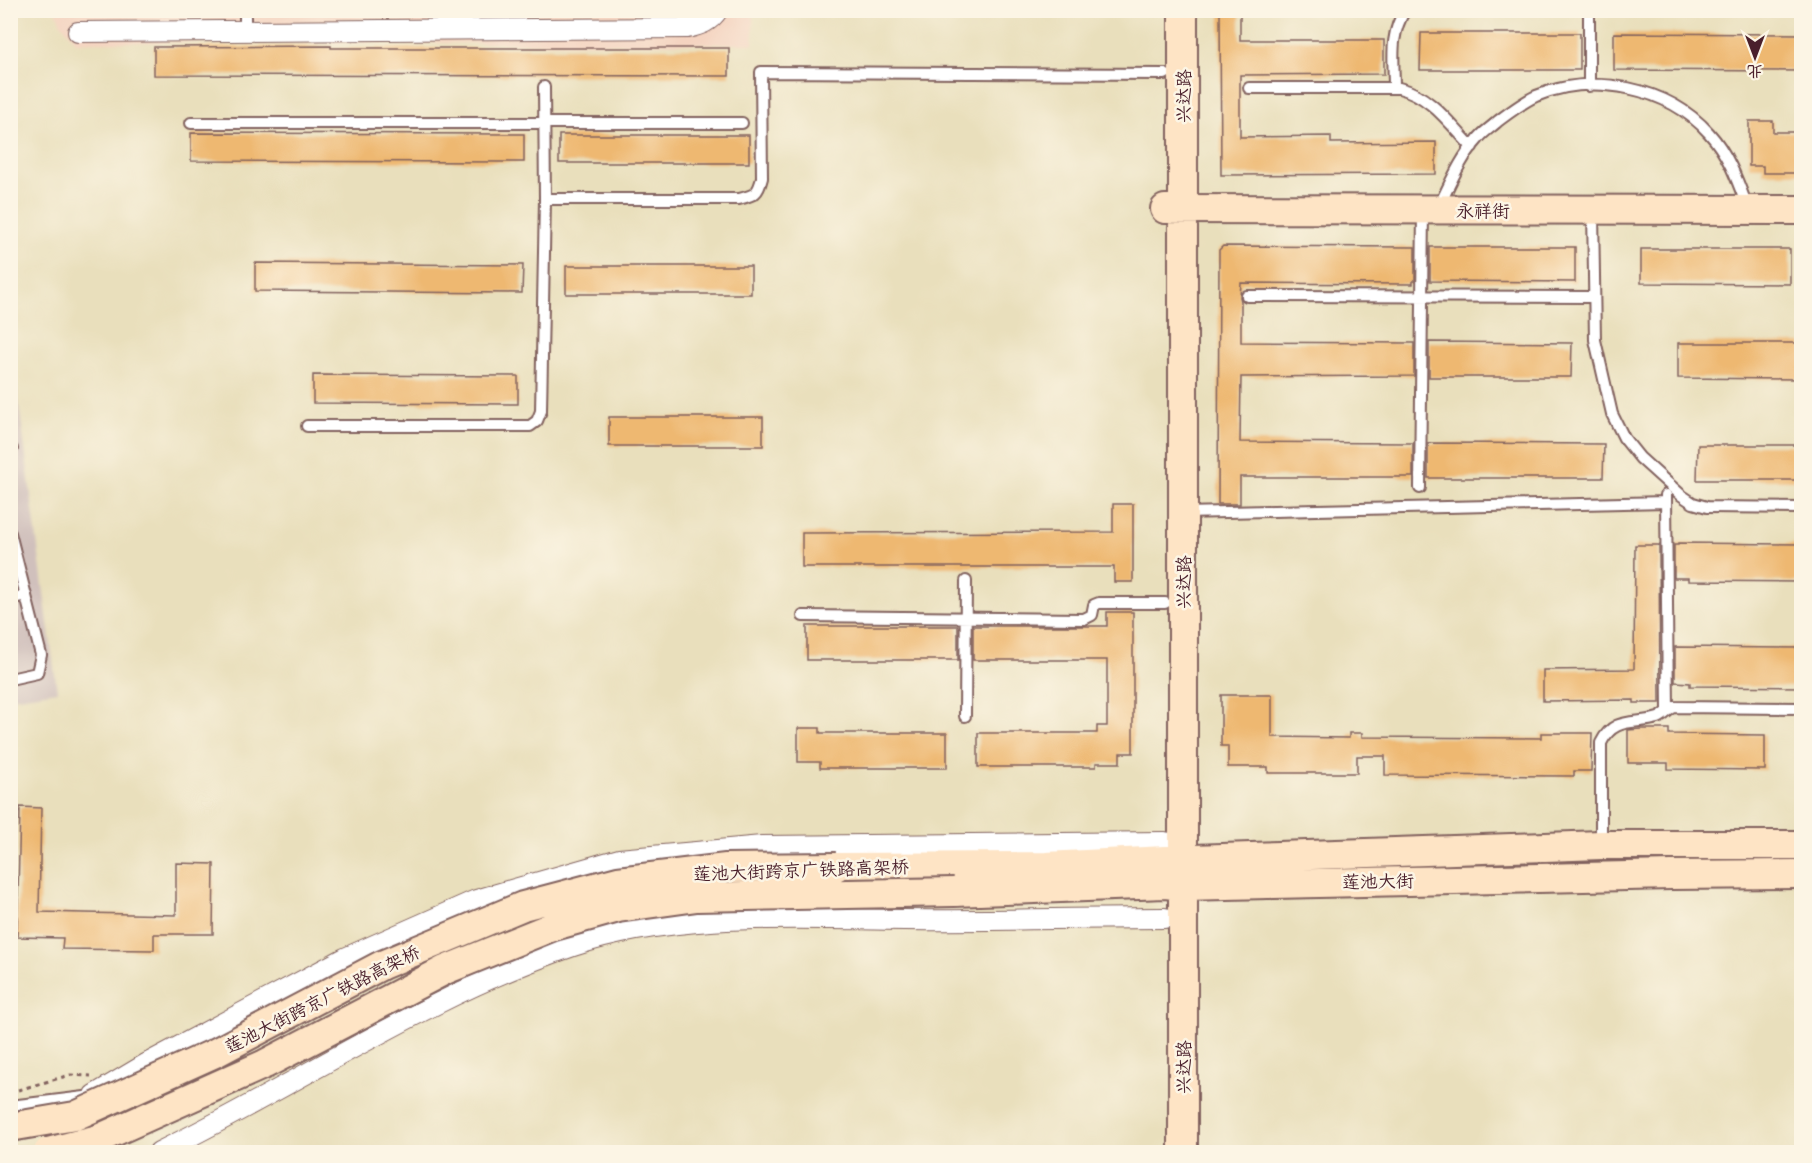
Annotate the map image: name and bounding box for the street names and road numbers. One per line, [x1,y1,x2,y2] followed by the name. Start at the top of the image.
[1171,69,1196,123] street label: 兴达路
[1456,198,1510,223] street label: 永祥街
[1171,555,1196,609] street label: 兴达路
[693,854,909,886] street label: 莲池大街跨京广铁路高架桥
[1342,868,1414,894] street label: 莲池大街
[220,939,424,1059] street label: 莲池大街跨京广铁路高架桥
[1171,1040,1196,1094] street label: 兴达路

